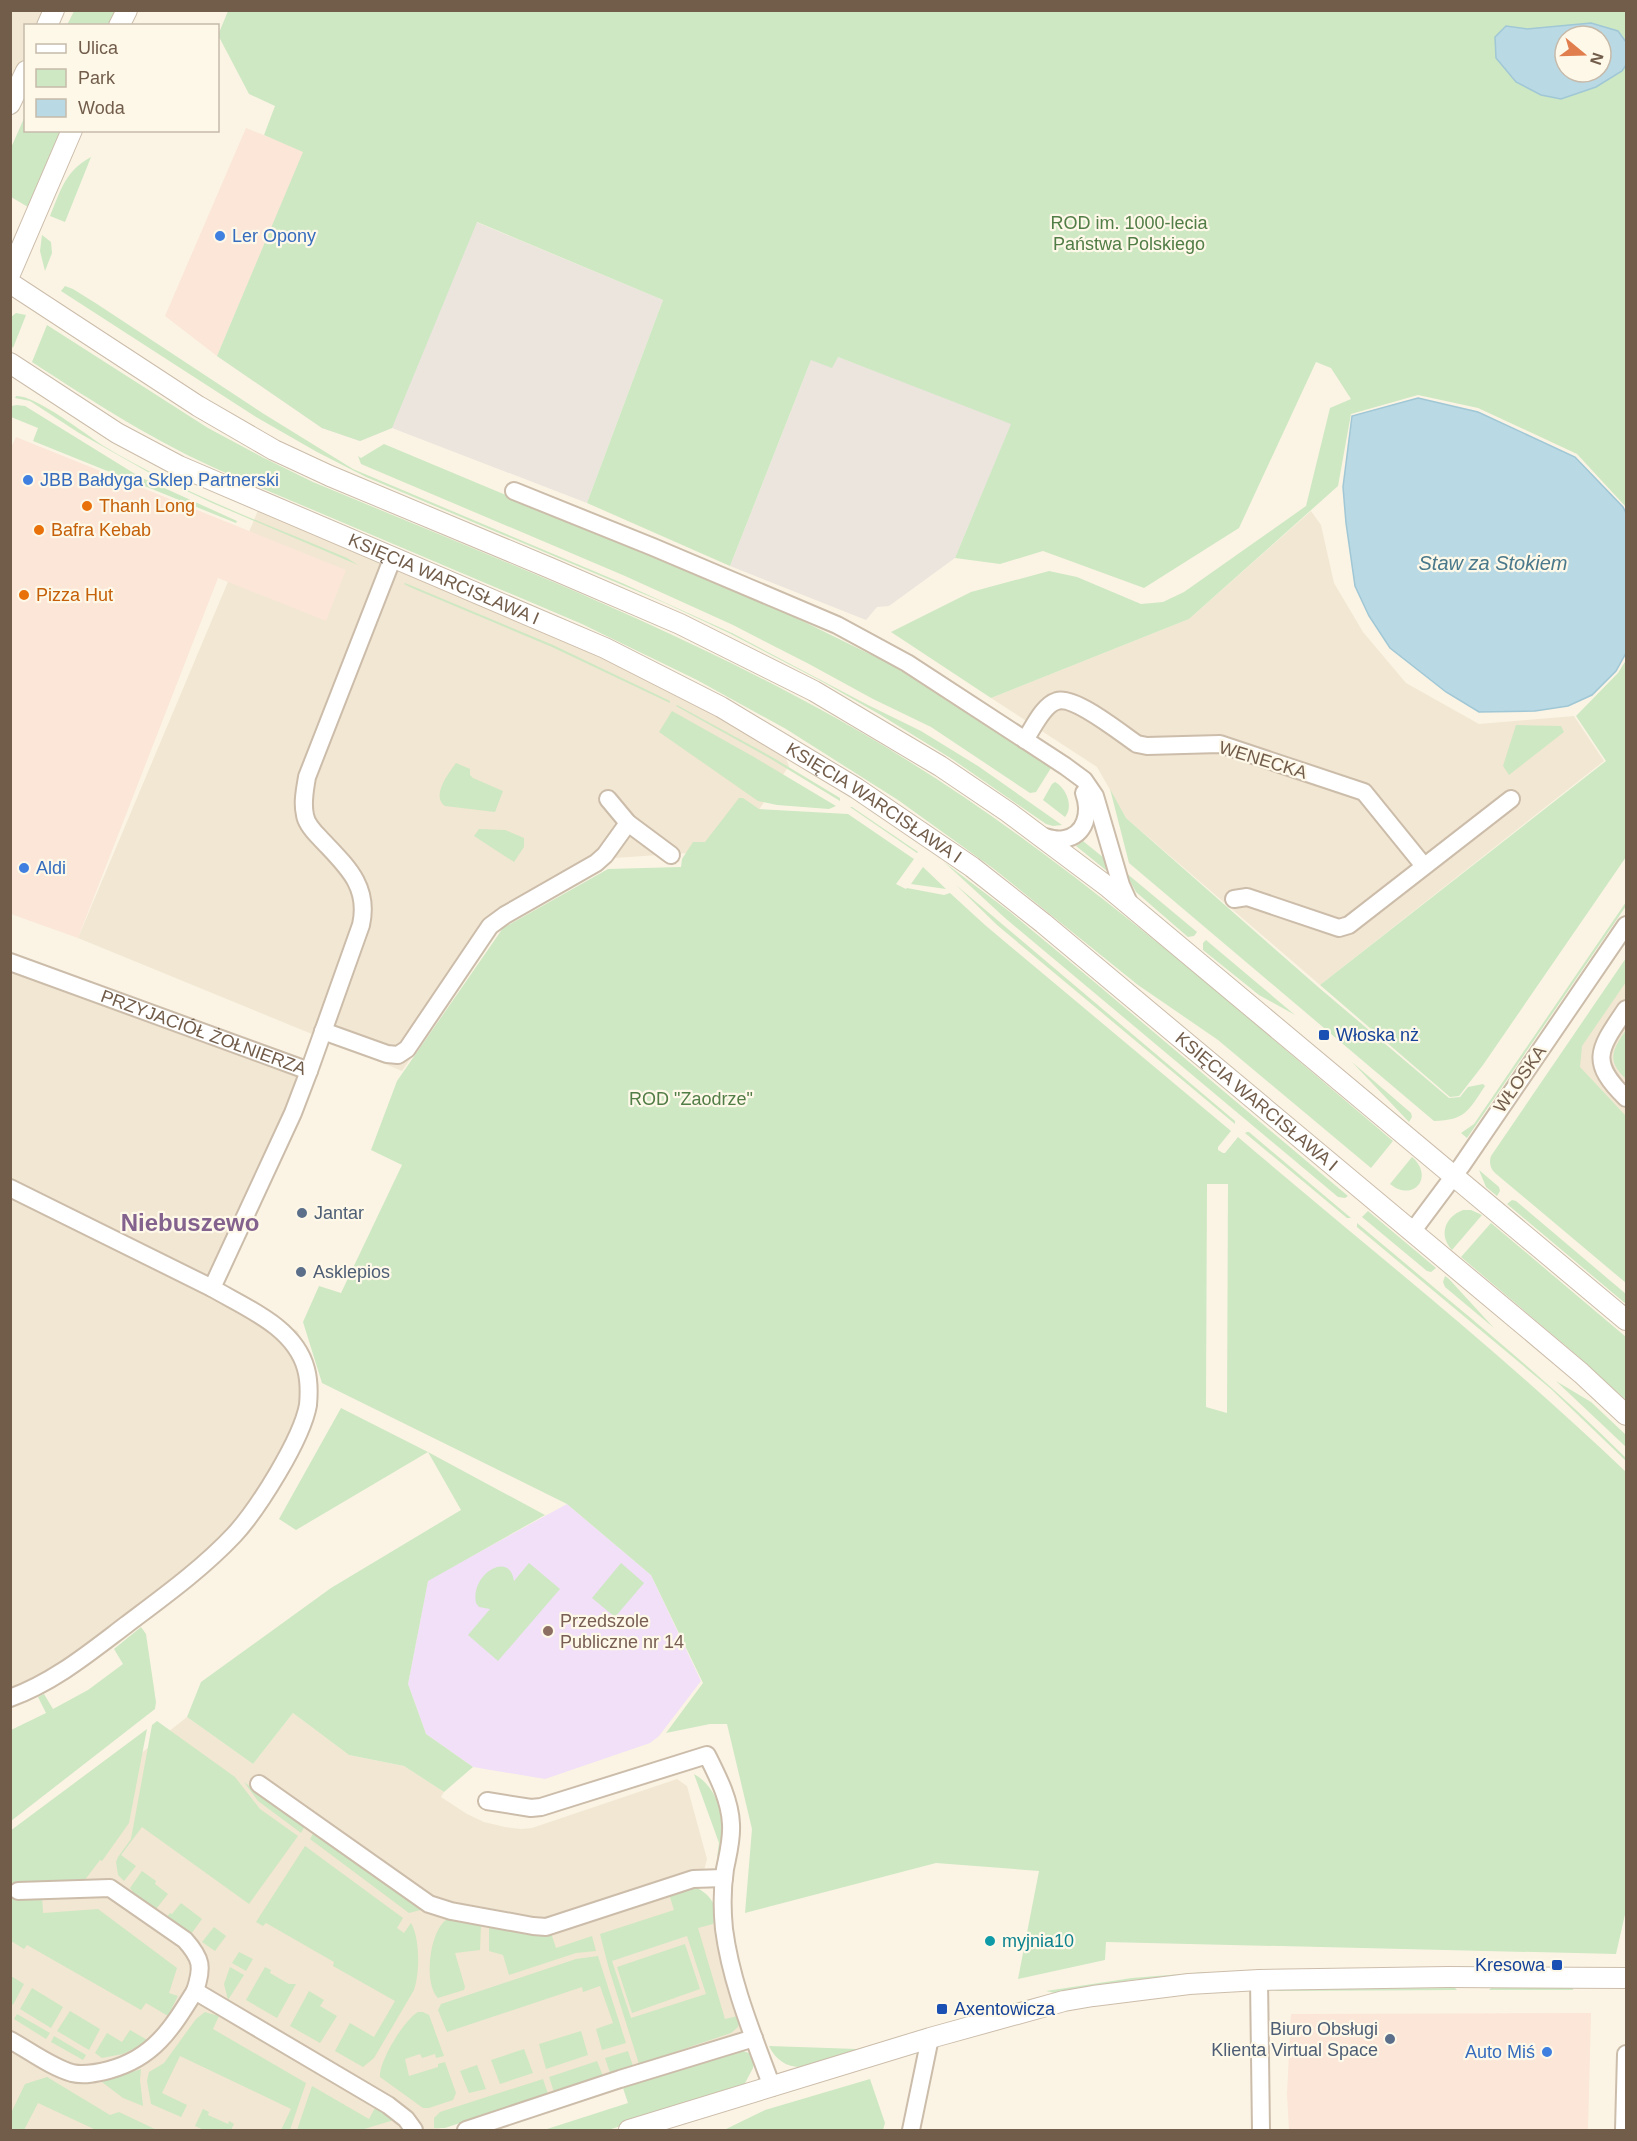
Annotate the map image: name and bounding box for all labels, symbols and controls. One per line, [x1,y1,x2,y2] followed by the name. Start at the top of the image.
[24,24,219,132] legend
[1553,24,1613,84] north arrow
[78,38,119,58] text: Ulica
[1587,50,1607,67] text: N
[78,68,116,88] text: Park
[78,98,126,118] text: Woda
[1050,213,1209,254] park label: ROD im. 1000-lecia Państwa Polskiego
[232,226,316,246] place label: Ler Opony
[213,229,227,243] marker: Ler Opony
[40,470,279,490] place label: JBB Bałdyga Sklep Partnerski
[21,473,35,487] marker: JBB Bałdyga Sklep Partnerski
[99,496,195,516] place label: Thanh Long
[80,499,94,513] marker: Thanh Long
[51,520,151,540] place label: Bafra Kebab
[32,523,46,537] marker: Bafra Kebab
[345,530,542,629] street label: KSIĘCIA WARCISŁAWA I
[1419,552,1567,574] water label: Staw za Stokiem
[36,585,113,605] place label: Pizza Hut
[17,588,31,602] marker: Pizza Hut
[1217,737,1309,783] street label: WENECKA
[783,739,966,867] street label: KSIĘCIA WARCISŁAWA I
[36,858,66,878] place label: Aldi
[17,861,31,875] marker: Aldi
[98,986,309,1079] street label: PRZYJACIÓŁ ŻOŁNIERZA
[1336,1025,1419,1045] place label: Włoska nż
[1171,1028,1342,1175] street label: KSIĘCIA WARCISŁAWA I
[1317,1028,1331,1042] marker: Włoska nż
[1490,1042,1550,1116] street label: WŁOSKA
[629,1089,753,1109] park label: ROD "Zaodrze"
[314,1203,364,1223] place label: Jantar
[295,1206,309,1220] marker: Jantar
[121,1209,259,1236] district label: Niebuszewo
[313,1262,390,1282] place label: Asklepios
[294,1265,308,1279] marker: Asklepios
[560,1611,684,1652] place label: Przedszole Publiczne nr 14
[541,1624,555,1638] marker: Przedszole Publiczne nr 14
[1002,1931,1074,1951] place label: myjnia10
[983,1934,997,1948] marker: myjnia10
[1475,1955,1546,1975] place label: Kresowa
[1550,1958,1564,1972] marker: Kresowa
[954,1999,1056,2019] place label: Axentowicza
[935,2002,949,2016] marker: Axentowicza
[1211,2019,1378,2060] place label: Biuro Obsługi Klienta Virtual Space
[1383,2032,1397,2046] marker: Biuro Obsługi Klienta Virtual Space
[1465,2042,1535,2062] place label: Auto Miś
[1540,2045,1554,2059] marker: Auto Miś

